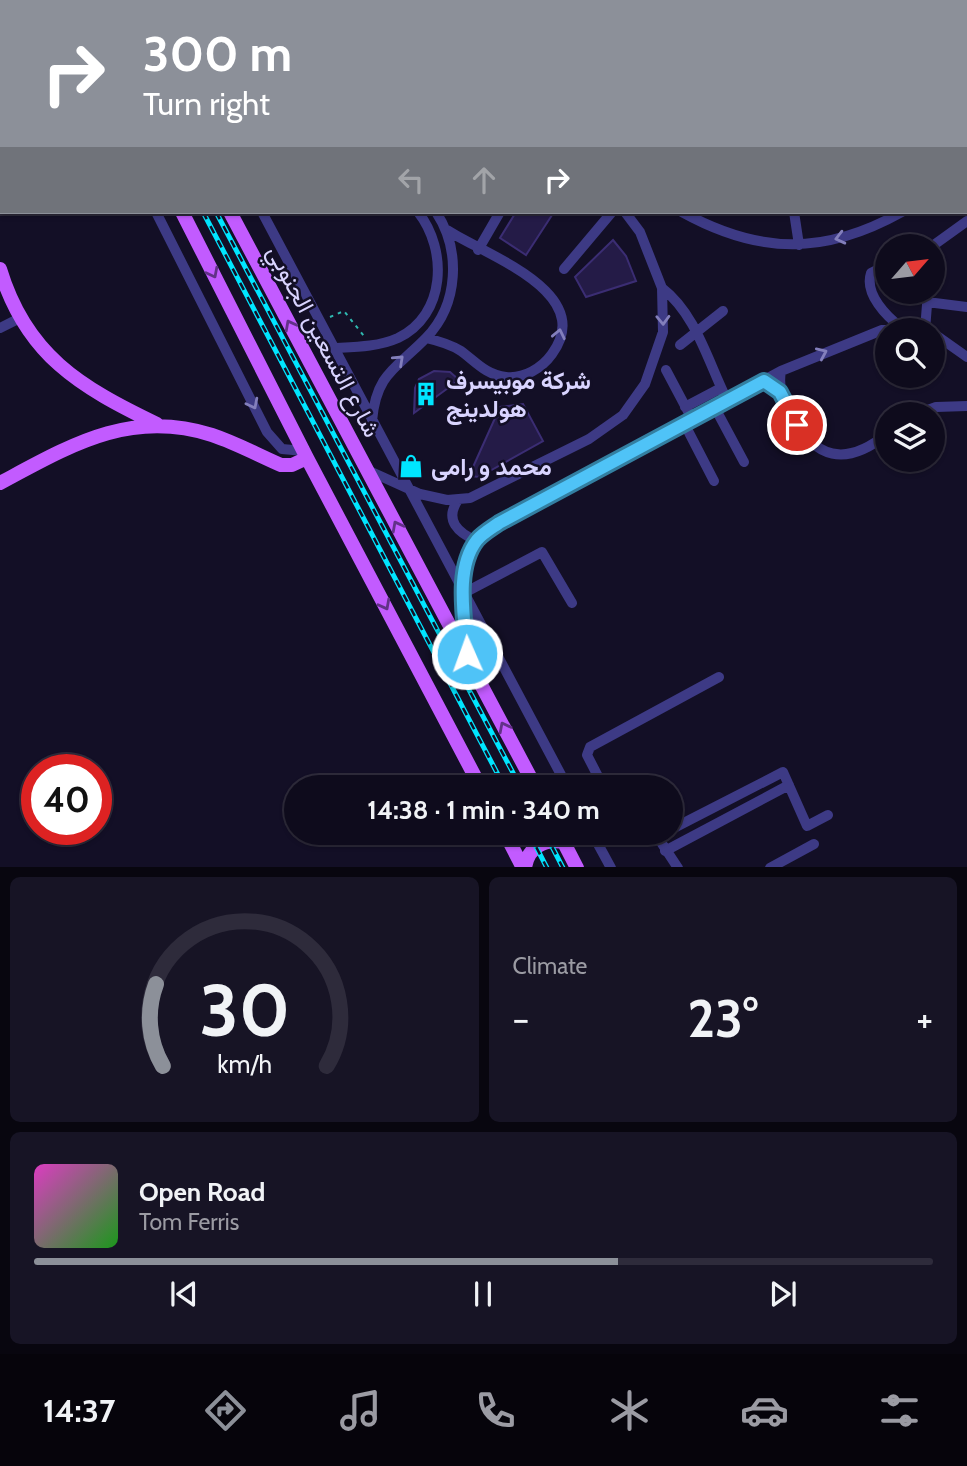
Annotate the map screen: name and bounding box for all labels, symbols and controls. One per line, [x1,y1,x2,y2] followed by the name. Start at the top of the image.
[143,24,292,83] text: 300 m
[28,28,119,119] icon: right
[143,84,270,123] text: Turn right
[392,161,430,199] icon: left
[465,161,503,199] icon: ahead
[538,161,576,199] icon: right
[834,230,846,245] one-way arrow
[875,234,945,304] north arrow
[875,234,945,472] map controls
[257,240,387,444] street label: شارع التسعين الجنوبي
[205,265,219,278] one-way arrow
[655,315,670,326] one-way arrow
[875,318,945,388] button: search
[285,320,298,333] one-way arrow
[551,328,566,340] one-way arrow
[815,347,827,361] one-way arrow
[391,356,404,369] one-way arrow
[446,366,591,426] place label: شركة موبيسرف هولدينج
[412,380,440,408] building icon: شركة موبيسرف هولدينج
[767,395,827,455] pin
[245,397,259,409] one-way arrow
[875,402,945,472] button: layers
[778,406,816,444] icon: arrive
[397,452,425,480] shop icon: محمد و رامى
[431,452,552,482] place label: محمد و رامى
[392,521,406,533] one-way arrow
[376,598,390,611] one-way arrow
[430,617,504,691] position arrow
[499,722,513,734] one-way arrow
[21,754,112,845] speed limit sign: 40
[367,794,600,826] text: 14:38 · 1 min · 340 m
[513,952,587,980] text: Climate
[199,966,290,1054] text: 30
[687,987,758,1050] text: 23°
[513,995,529,1042] text: −
[916,995,933,1042] text: +
[217,1048,272,1078] text: km/h
[139,1176,265,1208] text: Open Road
[139,1208,239,1236] text: Tom Ferris
[165,1275,203,1313] icon: previous
[464,1275,502,1313] icon: pause
[764,1275,802,1313] icon: next
[201,1386,250,1435] icon: directions
[336,1386,385,1435] icon: music
[471,1386,520,1435] icon: phone
[605,1386,654,1435] icon: climate
[740,1386,789,1435] icon: car
[875,1386,924,1435] icon: filters
[43,1391,115,1430] text: 14:37

